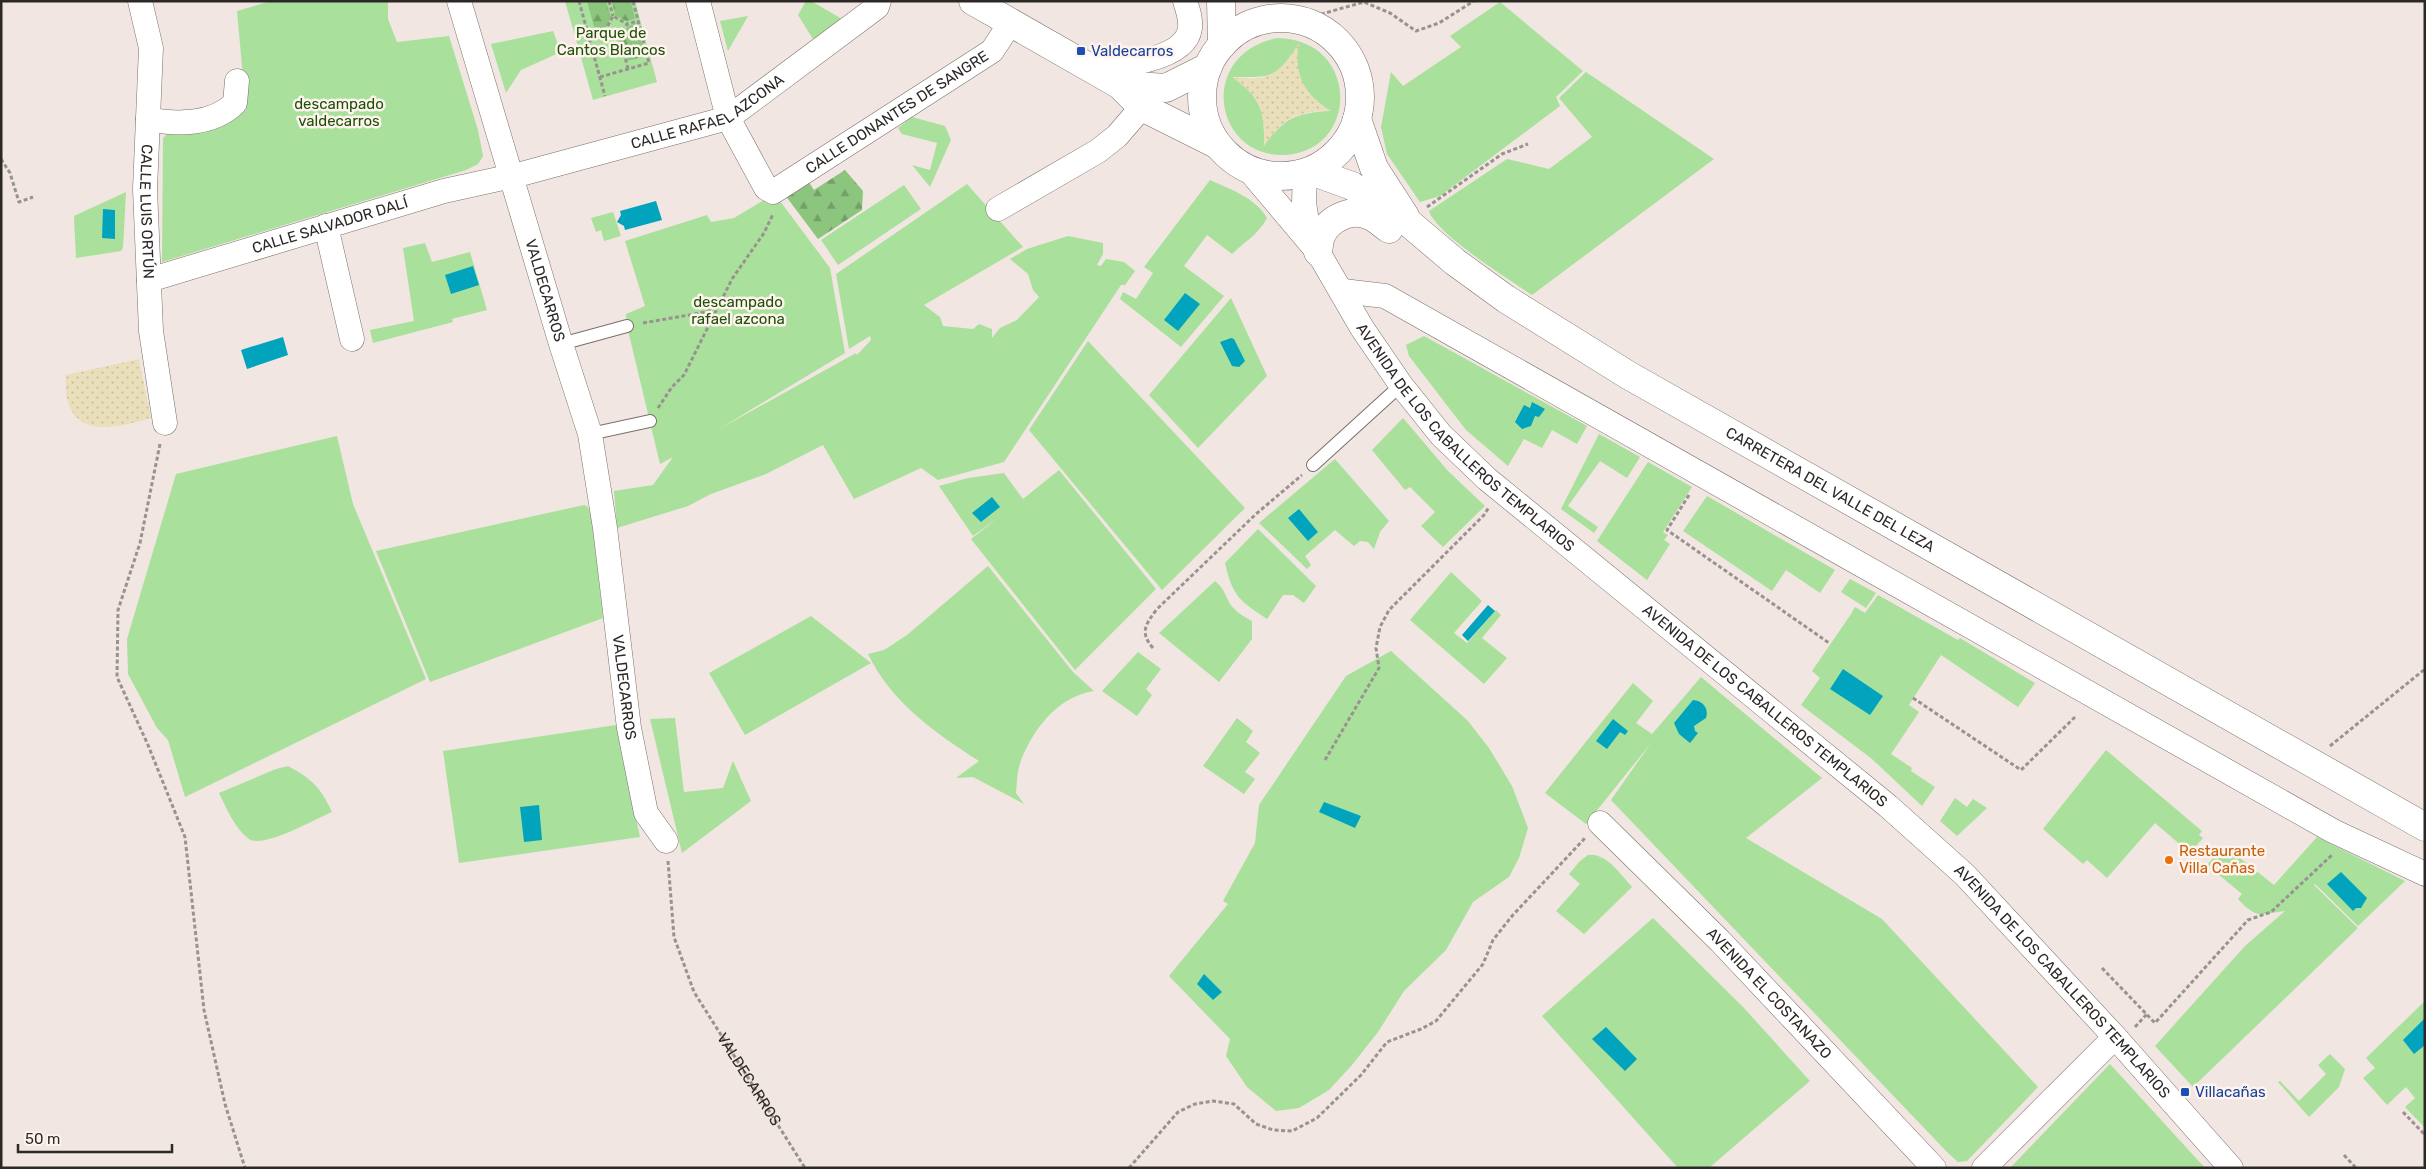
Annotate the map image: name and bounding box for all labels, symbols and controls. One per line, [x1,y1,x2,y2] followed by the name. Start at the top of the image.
[557,24,666,59] park label: Parque de Cantos Blancos
[1091,42,1174,60] place label: Valdecarros
[1075,45,1087,57] marker: Valdecarros
[802,47,992,178] street label: CALLE DONANTES DE SANGRE
[629,70,787,153] street label: CALLE RAFAEL AZCONA
[294,95,384,130] park label: descampado valdecarros
[136,144,158,279] street label: CALLE LUIS ORTÚN
[250,193,411,257] street label: CALLE SALVADOR DALÍ
[521,237,569,344] street label: VALDECARROS
[691,293,785,328] park label: descampado rafael azcona
[1352,320,1578,556] street label: AVENIDA DE LOS CABALLEROS TEMPLARIOS
[1723,423,1938,556] street label: CARRETERA DEL VALLE DEL LEZA
[1639,601,1891,811] street label: AVENIDA DE LOS CABALLEROS TEMPLARIOS
[609,634,640,742] street label: VALDECARROS
[2179,842,2265,877] place label: Restaurante Villa Cañas
[2163,854,2175,866] marker: Restaurante Villa Cañas
[1951,861,2174,1102] street label: AVENIDA DE LOS CABALLEROS TEMPLARIOS
[1703,924,1835,1063] street label: AVENIDA EL COSTANAZO
[713,1030,785,1129] street label: VALDECARROS
[2195,1083,2266,1101] place label: Villacañas
[2179,1086,2191,1098] marker: Villacañas
[18,1122,171,1154] scale bar
[25,1130,60,1148] text: 50 m

